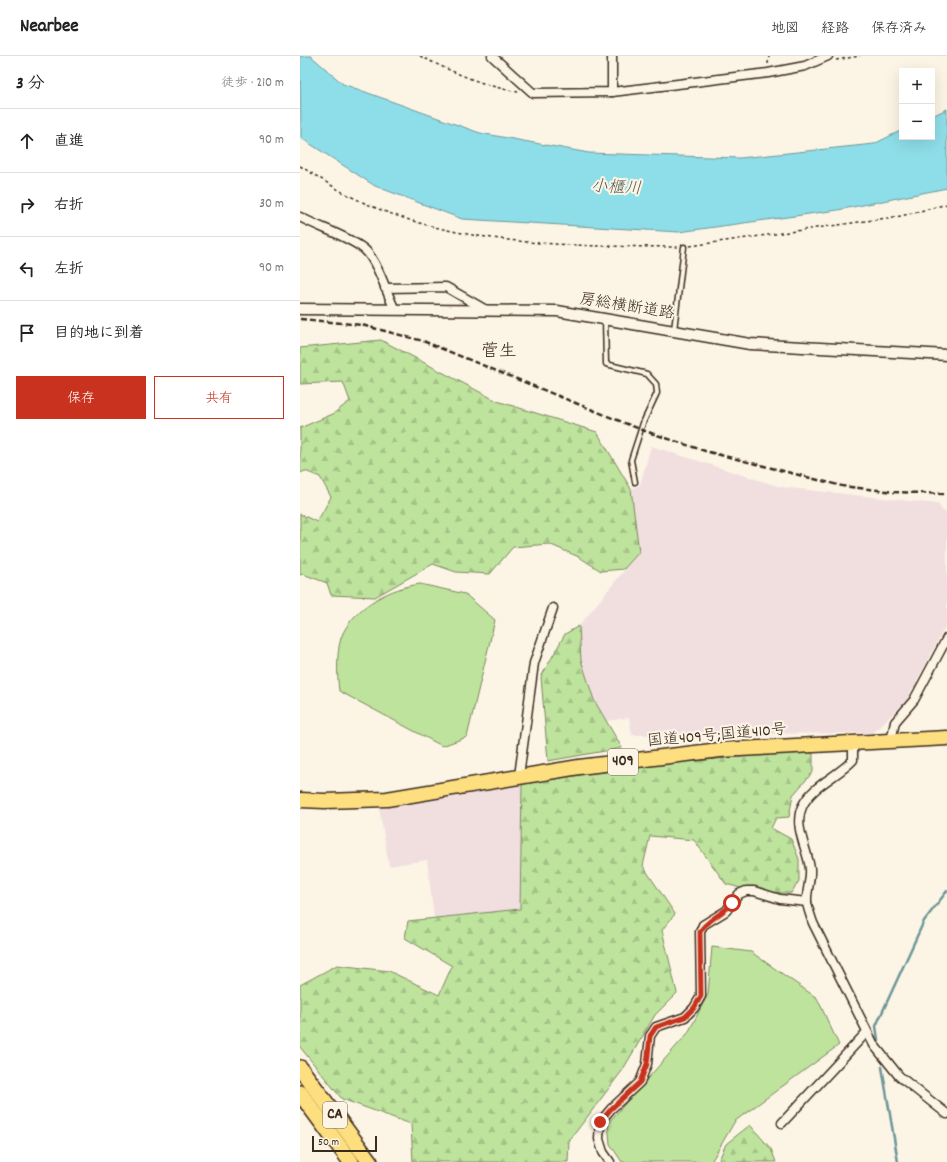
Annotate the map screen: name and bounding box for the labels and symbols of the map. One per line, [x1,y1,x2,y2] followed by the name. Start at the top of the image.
[590,176,642,202] water label: 小櫃川
[578,288,676,326] street label: 房総横断道路
[481,340,517,365] district label: 菅生
[646,718,788,754] street label: 国道409号;国道410号
[608,749,638,775] road number: 409
[723,894,741,912] route start
[323,1102,347,1128] road number: CA
[591,1113,609,1131] route end
[312,1134,377,1153] scale bar

